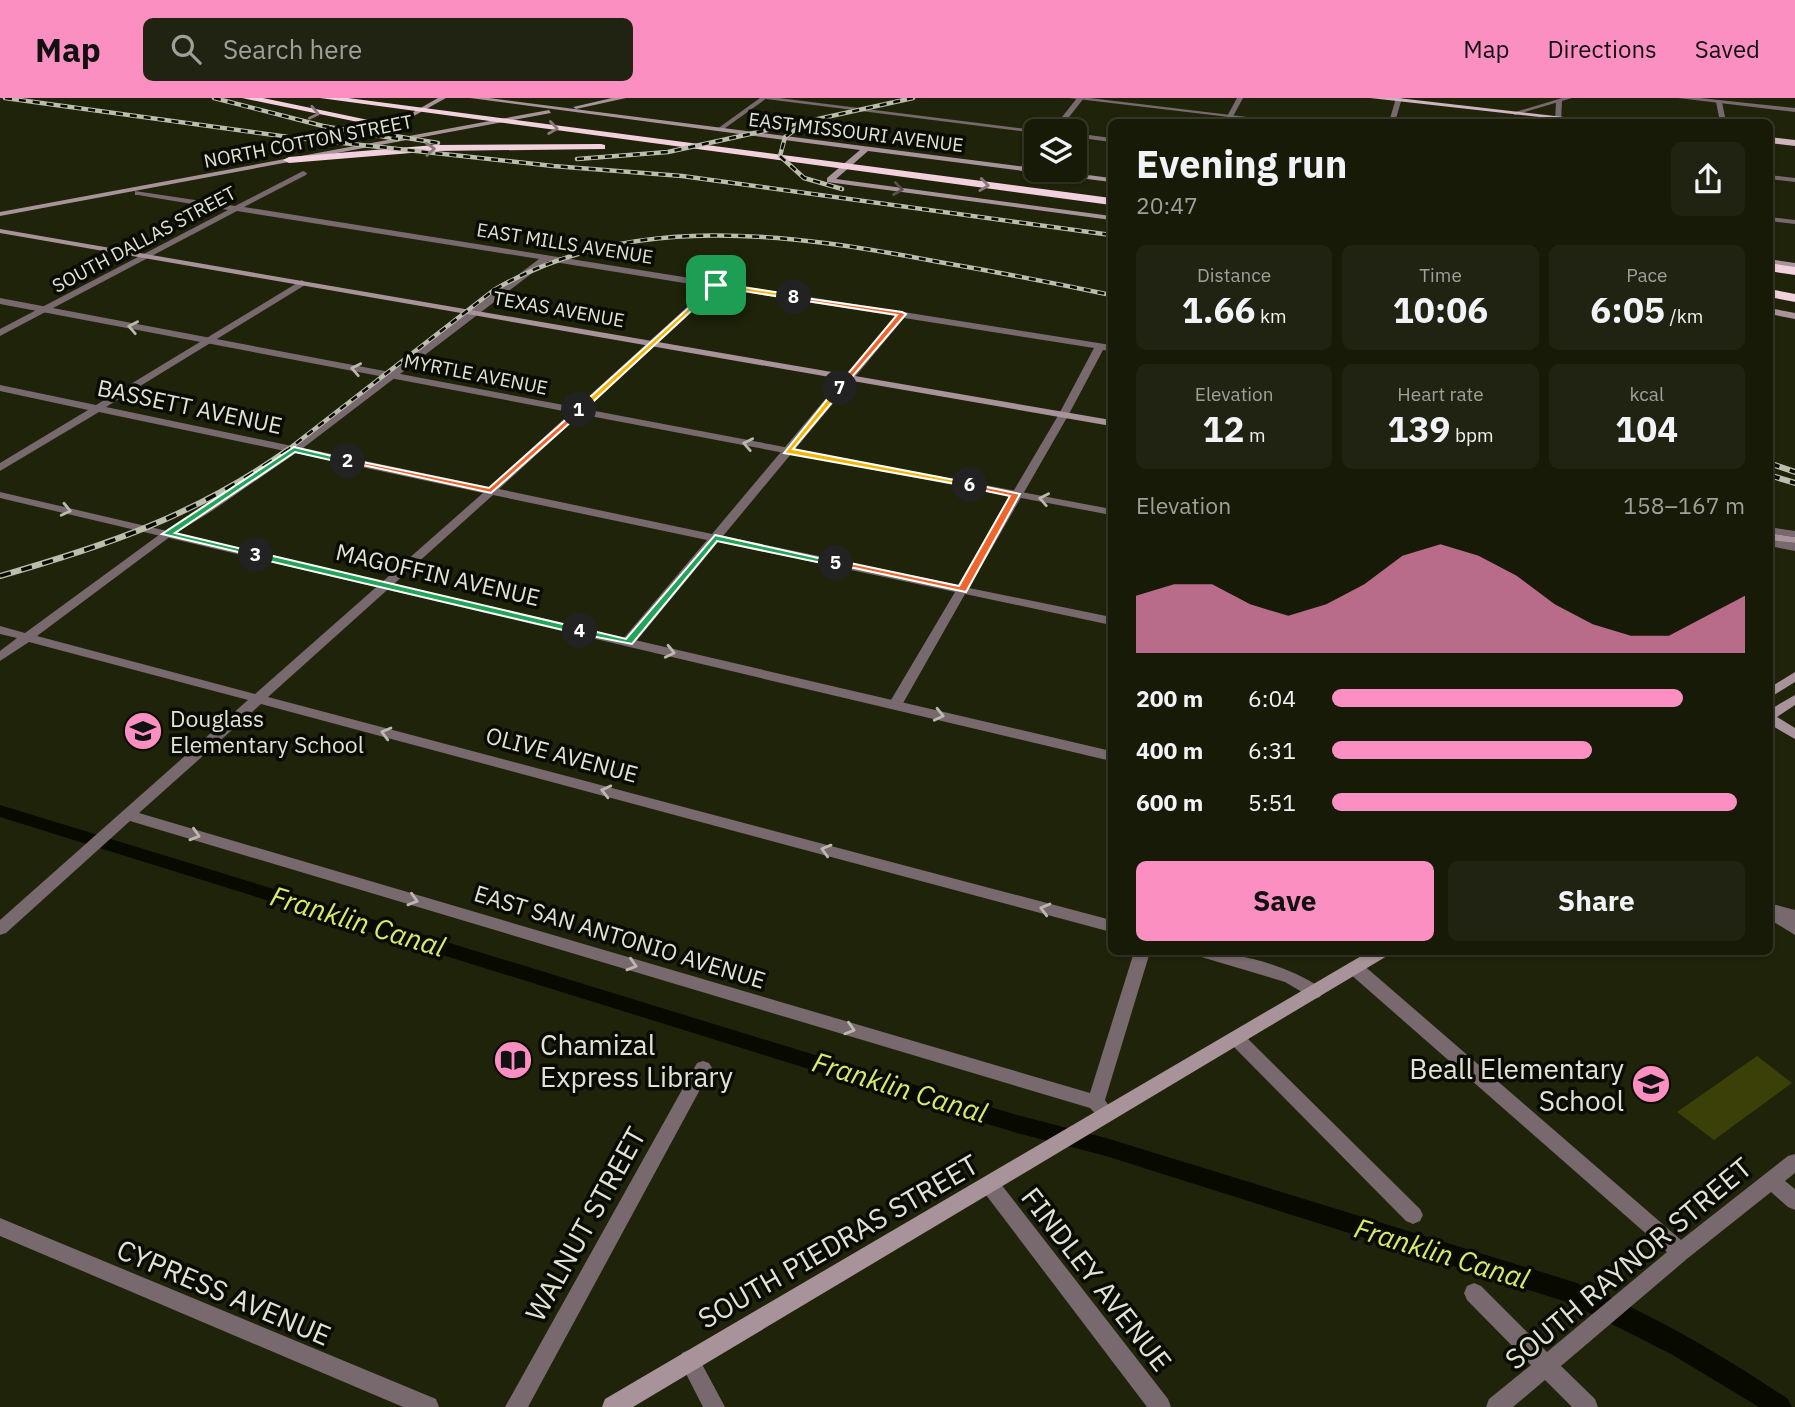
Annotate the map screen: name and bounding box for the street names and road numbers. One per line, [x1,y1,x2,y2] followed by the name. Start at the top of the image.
[747,107,965,157] street label: EAST MISSOURI AVENUE
[202,109,414,173] street label: NORTH COTTON STREET
[48,180,240,298] street label: SOUTH DALLAS STREET
[475,217,655,269] street label: EAST MILLS AVENUE
[492,286,626,332] street label: TEXAS AVENUE
[402,348,550,400] street label: MYRTLE AVENUE
[95,372,285,440] street label: BASSETT AVENUE
[333,536,543,612] street label: MAGOFFIN AVENUE
[483,719,641,789] street label: OLIVE AVENUE
[471,877,769,995] street label: EAST SAN ANTONIO AVENUE
[516,1120,654,1328] street label: WALNUT STREET
[691,1145,985,1337] street label: SOUTH PIEDRAS STREET
[1497,1149,1759,1377] street label: SOUTH RAYNOR STREET
[1014,1179,1180,1379] street label: FINDLEY AVENUE
[111,1230,337,1354] street label: CYPRESS AVENUE

